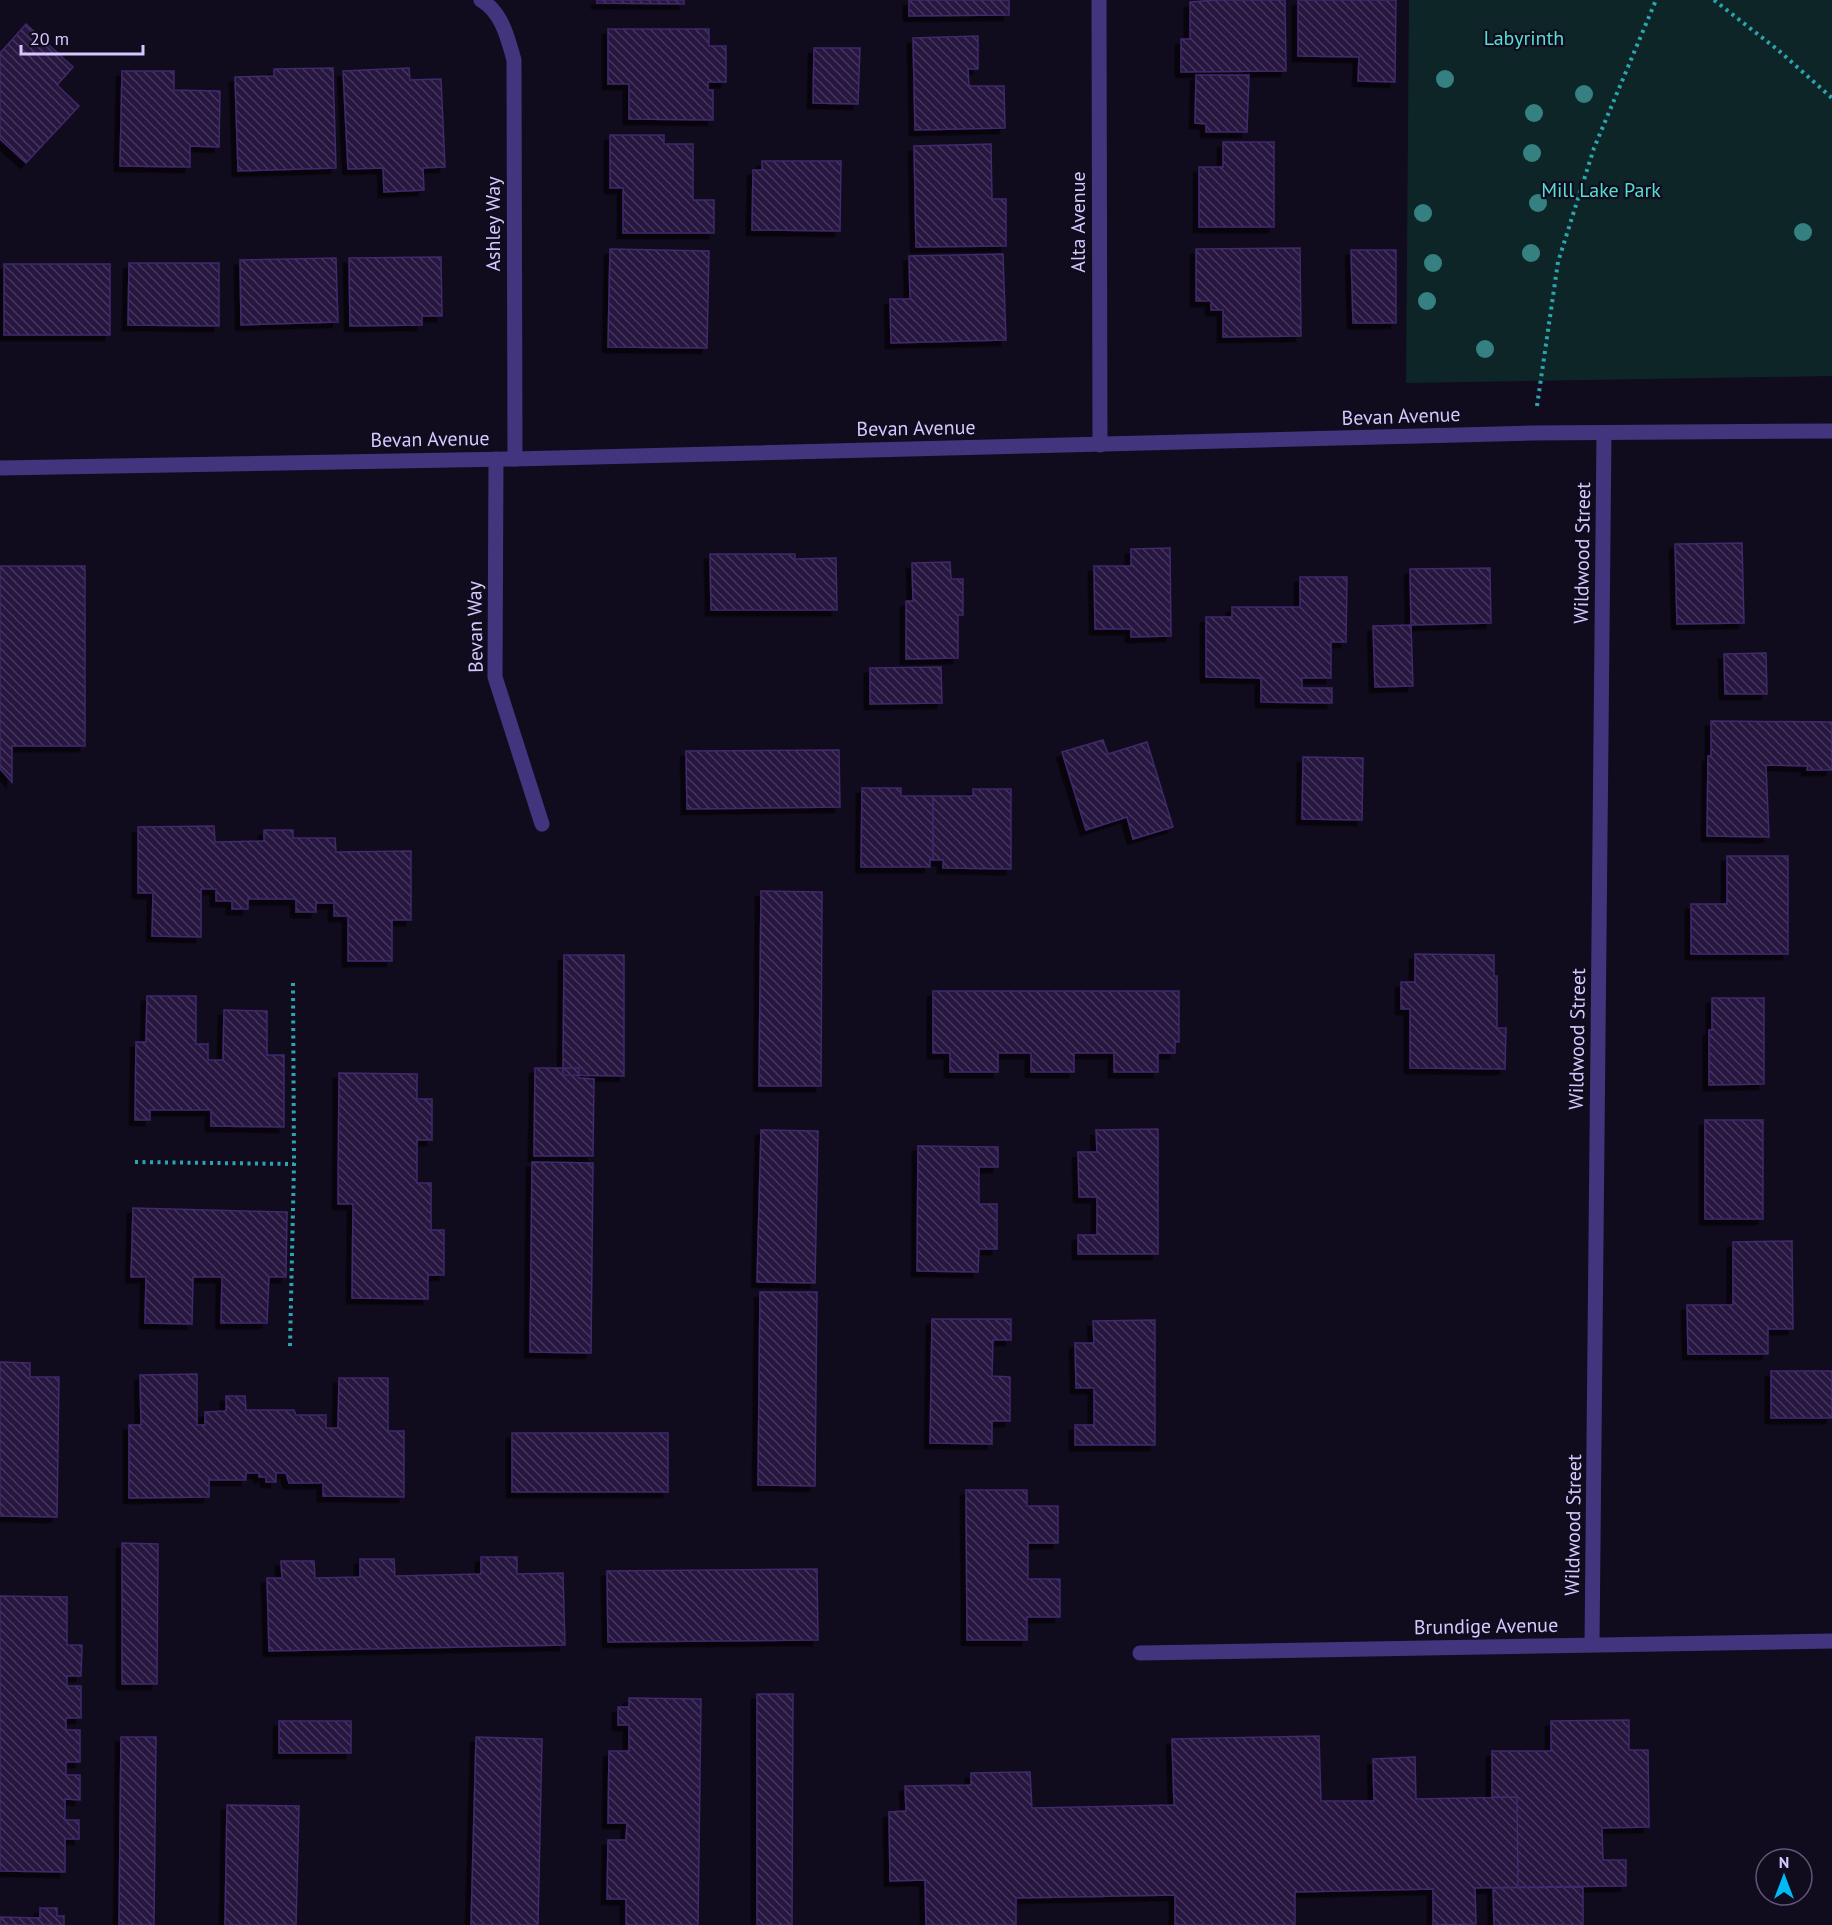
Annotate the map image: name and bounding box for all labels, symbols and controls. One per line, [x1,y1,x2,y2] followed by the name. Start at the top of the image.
[21,18,142,56] scale bar
[1484,25,1564,51] park label: Labyrinth
[30,27,69,50] text: 20 m
[1065,171,1091,273] street label: Alta Avenue
[480,176,506,272] street label: Ashley Way
[1541,177,1661,203] park label: Mill Lake Park
[1341,401,1461,431] street label: Bevan Avenue
[856,414,976,442] street label: Bevan Avenue
[370,425,490,453] street label: Bevan Avenue
[1568,482,1596,624] street label: Wildwood Street
[461,580,489,673] street label: Bevan Way
[1563,968,1591,1110] street label: Wildwood Street
[1559,1454,1587,1596] street label: Wildwood Street
[1414,1612,1558,1640] street label: Brundige Avenue
[1754,1847,1814,1907] north arrow
[1779,1852,1789,1872] text: N

